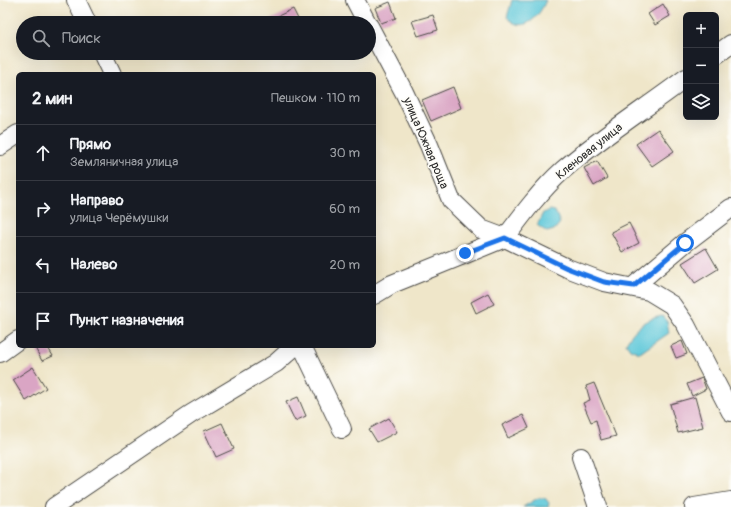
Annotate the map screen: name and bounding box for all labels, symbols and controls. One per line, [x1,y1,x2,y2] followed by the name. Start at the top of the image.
[683,12,719,120] map controls
[683,12,719,48] button: +
[16,16,376,60] search box
[30,27,52,49] icon: search
[62,29,101,48] text: Поиск
[683,48,719,84] button: −
[683,84,719,120] button: layers
[32,88,72,109] text: 2 мин
[271,90,360,106] text: Пешком · 110 m
[399,94,452,191] street label: улица Южная роща
[553,120,626,183] street label: Кленовая улица
[70,135,111,154] text: Прямо
[32,142,54,164] icon: ahead
[330,145,360,161] text: 30 m
[70,154,178,170] text: Земляничная улица
[70,191,124,210] text: Направо
[32,198,54,220] icon: right
[329,201,360,217] text: 60 m
[70,210,168,226] text: улица Черёмушки
[676,234,694,252] route start
[456,244,474,262] route end
[32,254,54,276] icon: left
[70,255,117,274] text: Налево
[329,257,360,273] text: 20 m
[32,310,54,332] icon: arrive
[70,311,184,330] text: Пункт назначения

